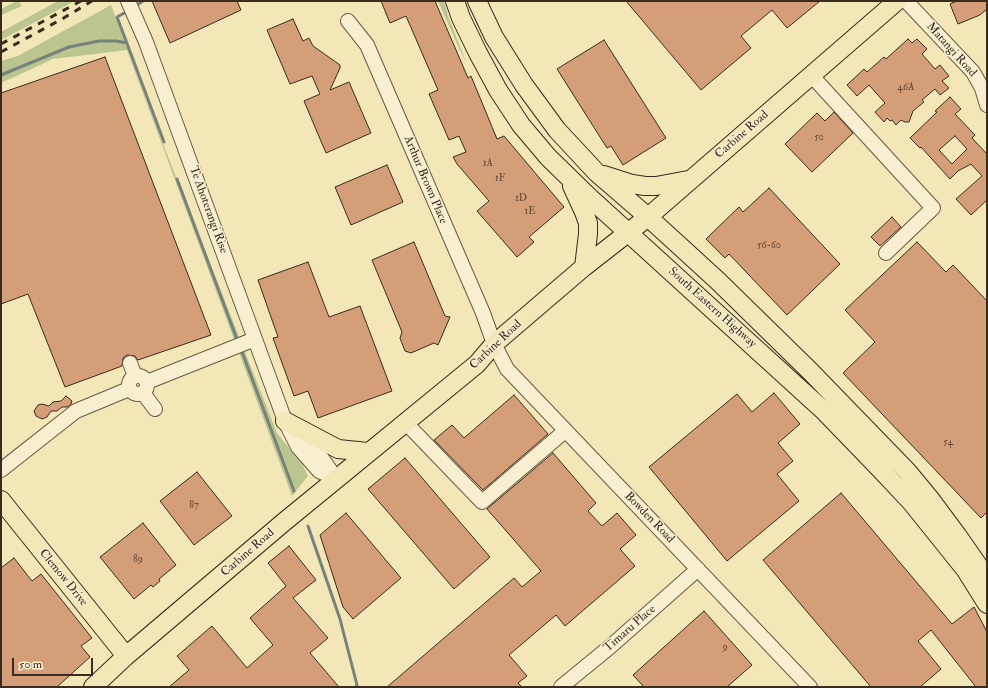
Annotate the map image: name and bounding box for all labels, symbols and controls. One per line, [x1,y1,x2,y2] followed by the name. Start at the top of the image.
[923,20,979,80] street label: Matangi Road
[898,82,914,94] house number: 46A
[712,108,772,162] street label: Carbine Road
[814,132,824,144] house number: 50
[400,134,450,226] street label: Arthur Brown Place
[483,158,493,170] house number: 1A
[186,164,230,256] street label: Te Ahoterangi Rise
[495,173,505,185] house number: 1F
[515,193,527,205] house number: 1D
[525,206,535,218] house number: 1E
[757,240,781,252] house number: 56-60
[665,265,759,351] street label: South Eastern Highway
[467,317,525,373] street label: Carbine Road
[943,437,953,449] house number: 54
[621,489,677,547] street label: Bowden Road
[189,500,199,512] house number: 87
[218,526,278,580] street label: Carbine Road
[36,547,90,609] street label: Clemow Drive
[133,554,143,566] house number: 89
[601,602,659,656] street label: Timaru Place
[722,642,728,654] house number: 9
[14,650,95,676] scale bar
[19,657,42,672] text: 50 m

